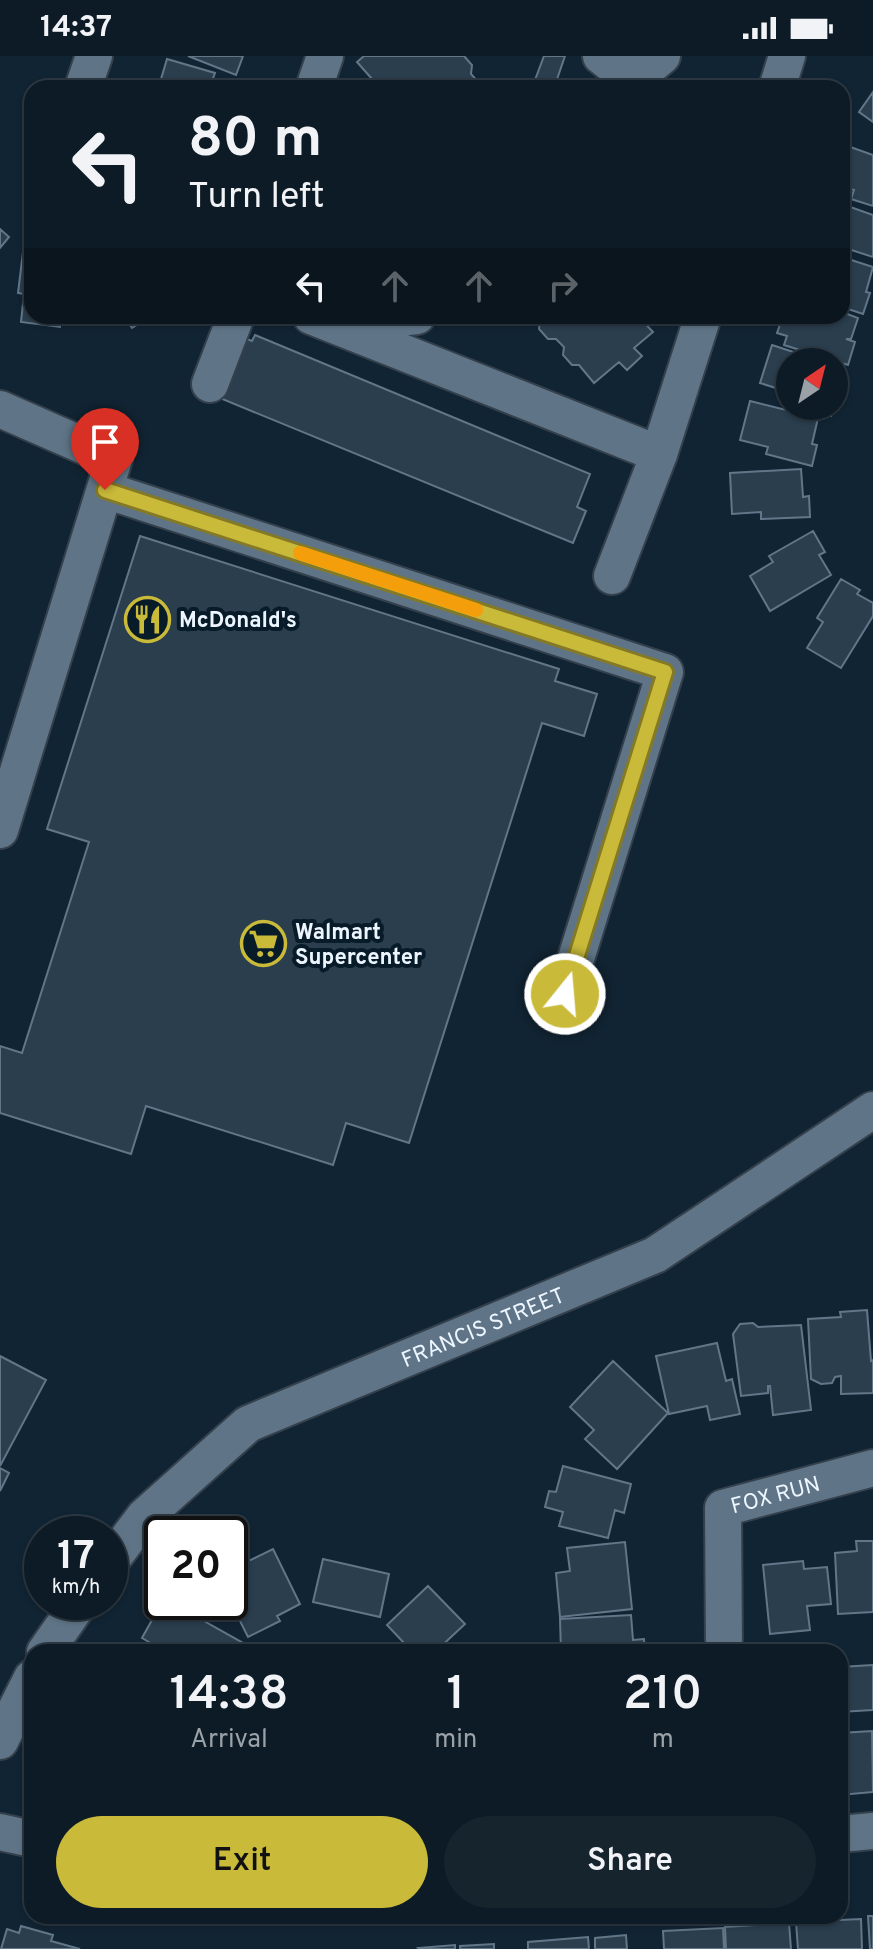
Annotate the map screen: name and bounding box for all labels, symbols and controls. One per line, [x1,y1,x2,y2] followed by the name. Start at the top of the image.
[40,10,112,47] text: 14:37
[188,106,322,176] text: 80 m
[56,112,160,216] icon: left
[188,175,325,221] text: Turn left
[289,264,333,308] icon: left
[373,264,417,308] icon: ahead
[457,264,501,308] icon: ahead
[541,264,585,308] icon: right
[776,348,848,420] north arrow
[776,348,848,420] map controls
[71,408,139,490] pin
[83,420,127,464] icon: arrive
[124,595,172,643] restaurant icon: McDonald's
[179,608,297,635] place label: McDonald's
[240,920,288,968] supermarket icon: Walmart Supercenter
[295,920,422,972] place label: Walmart Supercenter
[523,952,607,1036] position arrow
[398,1283,569,1375] street label: FRANCIS STREET
[728,1472,823,1521] street label: FOX RUN
[144,1516,248,1620] speed limit sign: 20
[57,1533,95,1583] text: 17
[52,1575,100,1601] text: km/h
[170,1666,289,1726] text: 14:38
[446,1666,465,1726] text: 1
[623,1666,702,1726] text: 210
[190,1724,268,1757] text: Arrival
[434,1724,477,1757] text: min
[652,1724,674,1757] text: m
[56,1816,428,1908] button: Exit
[444,1816,816,1908] button: Share

